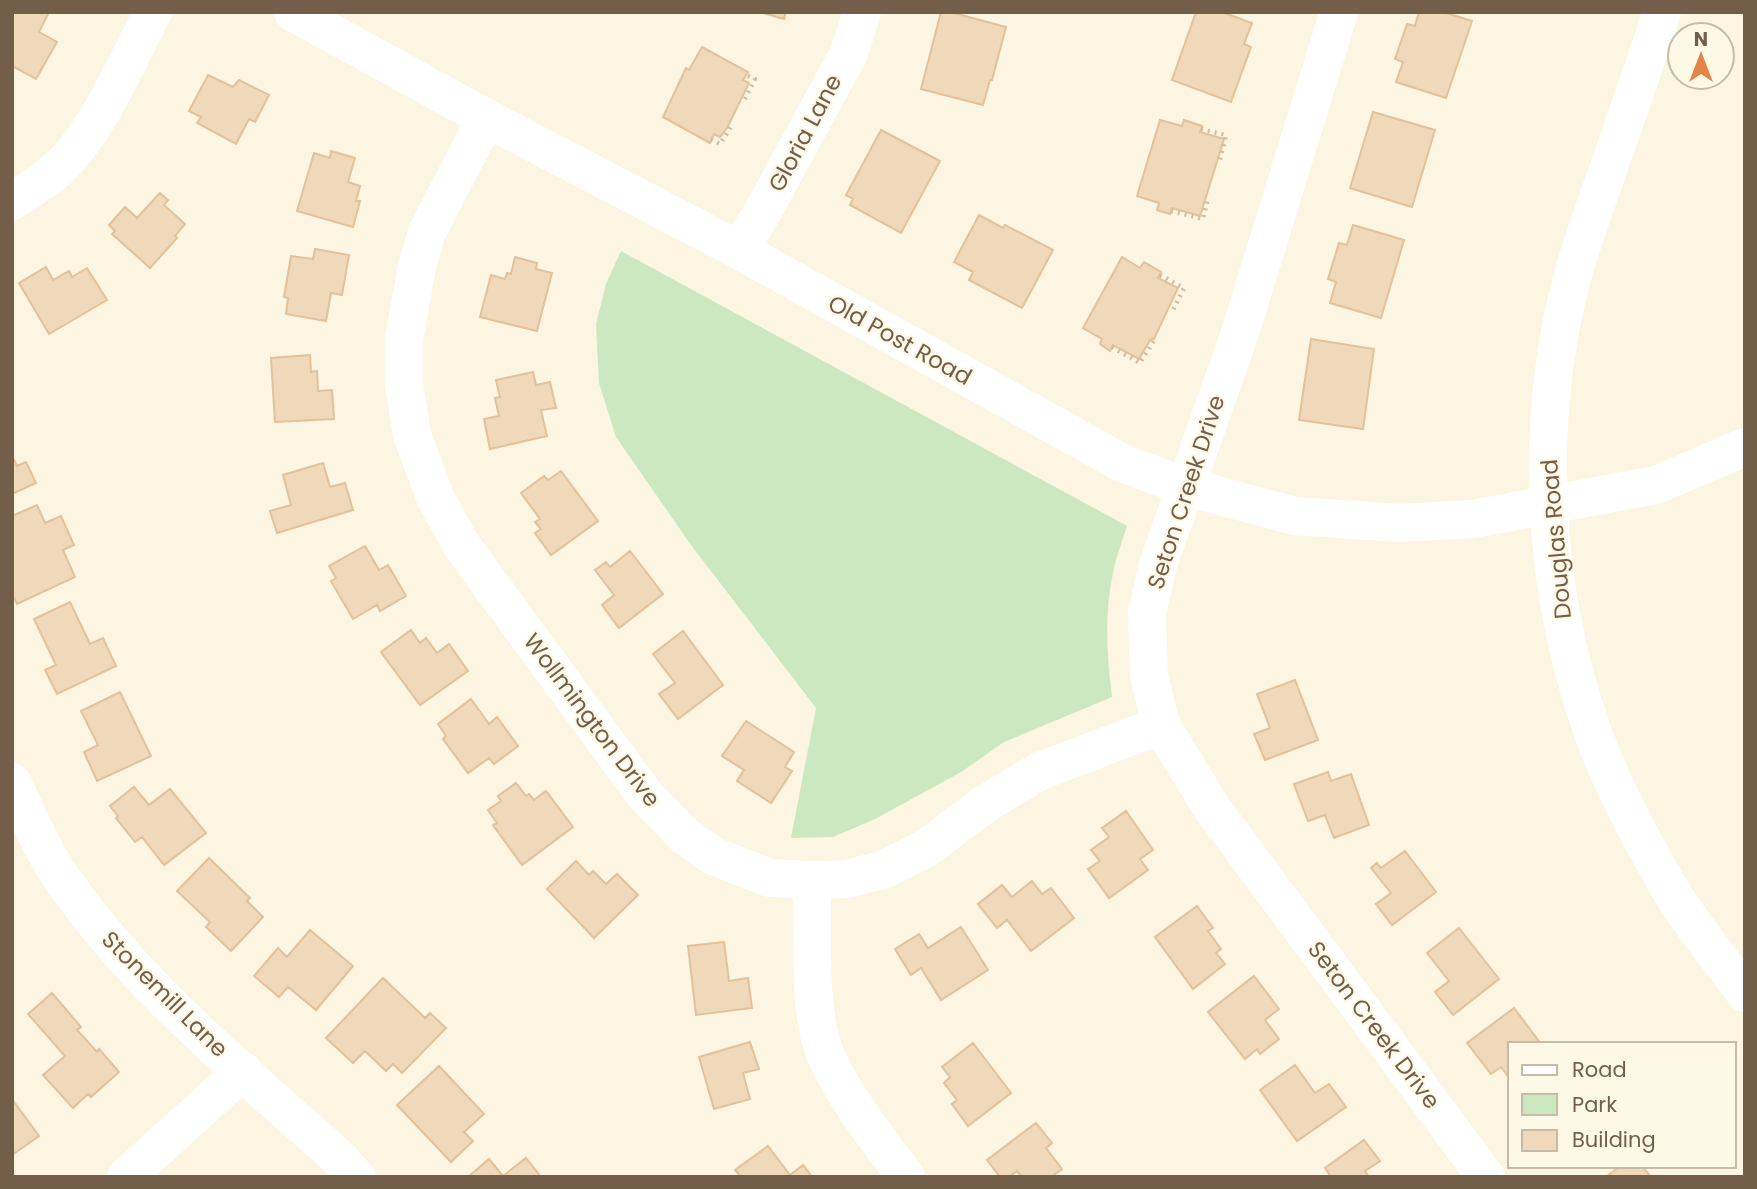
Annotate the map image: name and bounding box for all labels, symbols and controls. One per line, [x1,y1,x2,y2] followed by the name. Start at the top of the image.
[1666,21,1736,91] north arrow
[1694,26,1708,53] text: N
[761,69,849,197] street label: Gloria Lane
[822,287,978,393] street label: Old Post Road
[1140,391,1232,593] street label: Seton Creek Drive
[1533,458,1579,620] street label: Douglas Road
[516,627,668,813] street label: Wollmington Drive
[95,924,235,1064] street label: Stonemill Lane
[1300,935,1448,1115] street label: Seton Creek Drive
[1508,1042,1736,1168] legend
[1572,1055,1627,1084] text: Road
[1572,1090,1617,1119] text: Park
[1572,1125,1656,1154] text: Building

